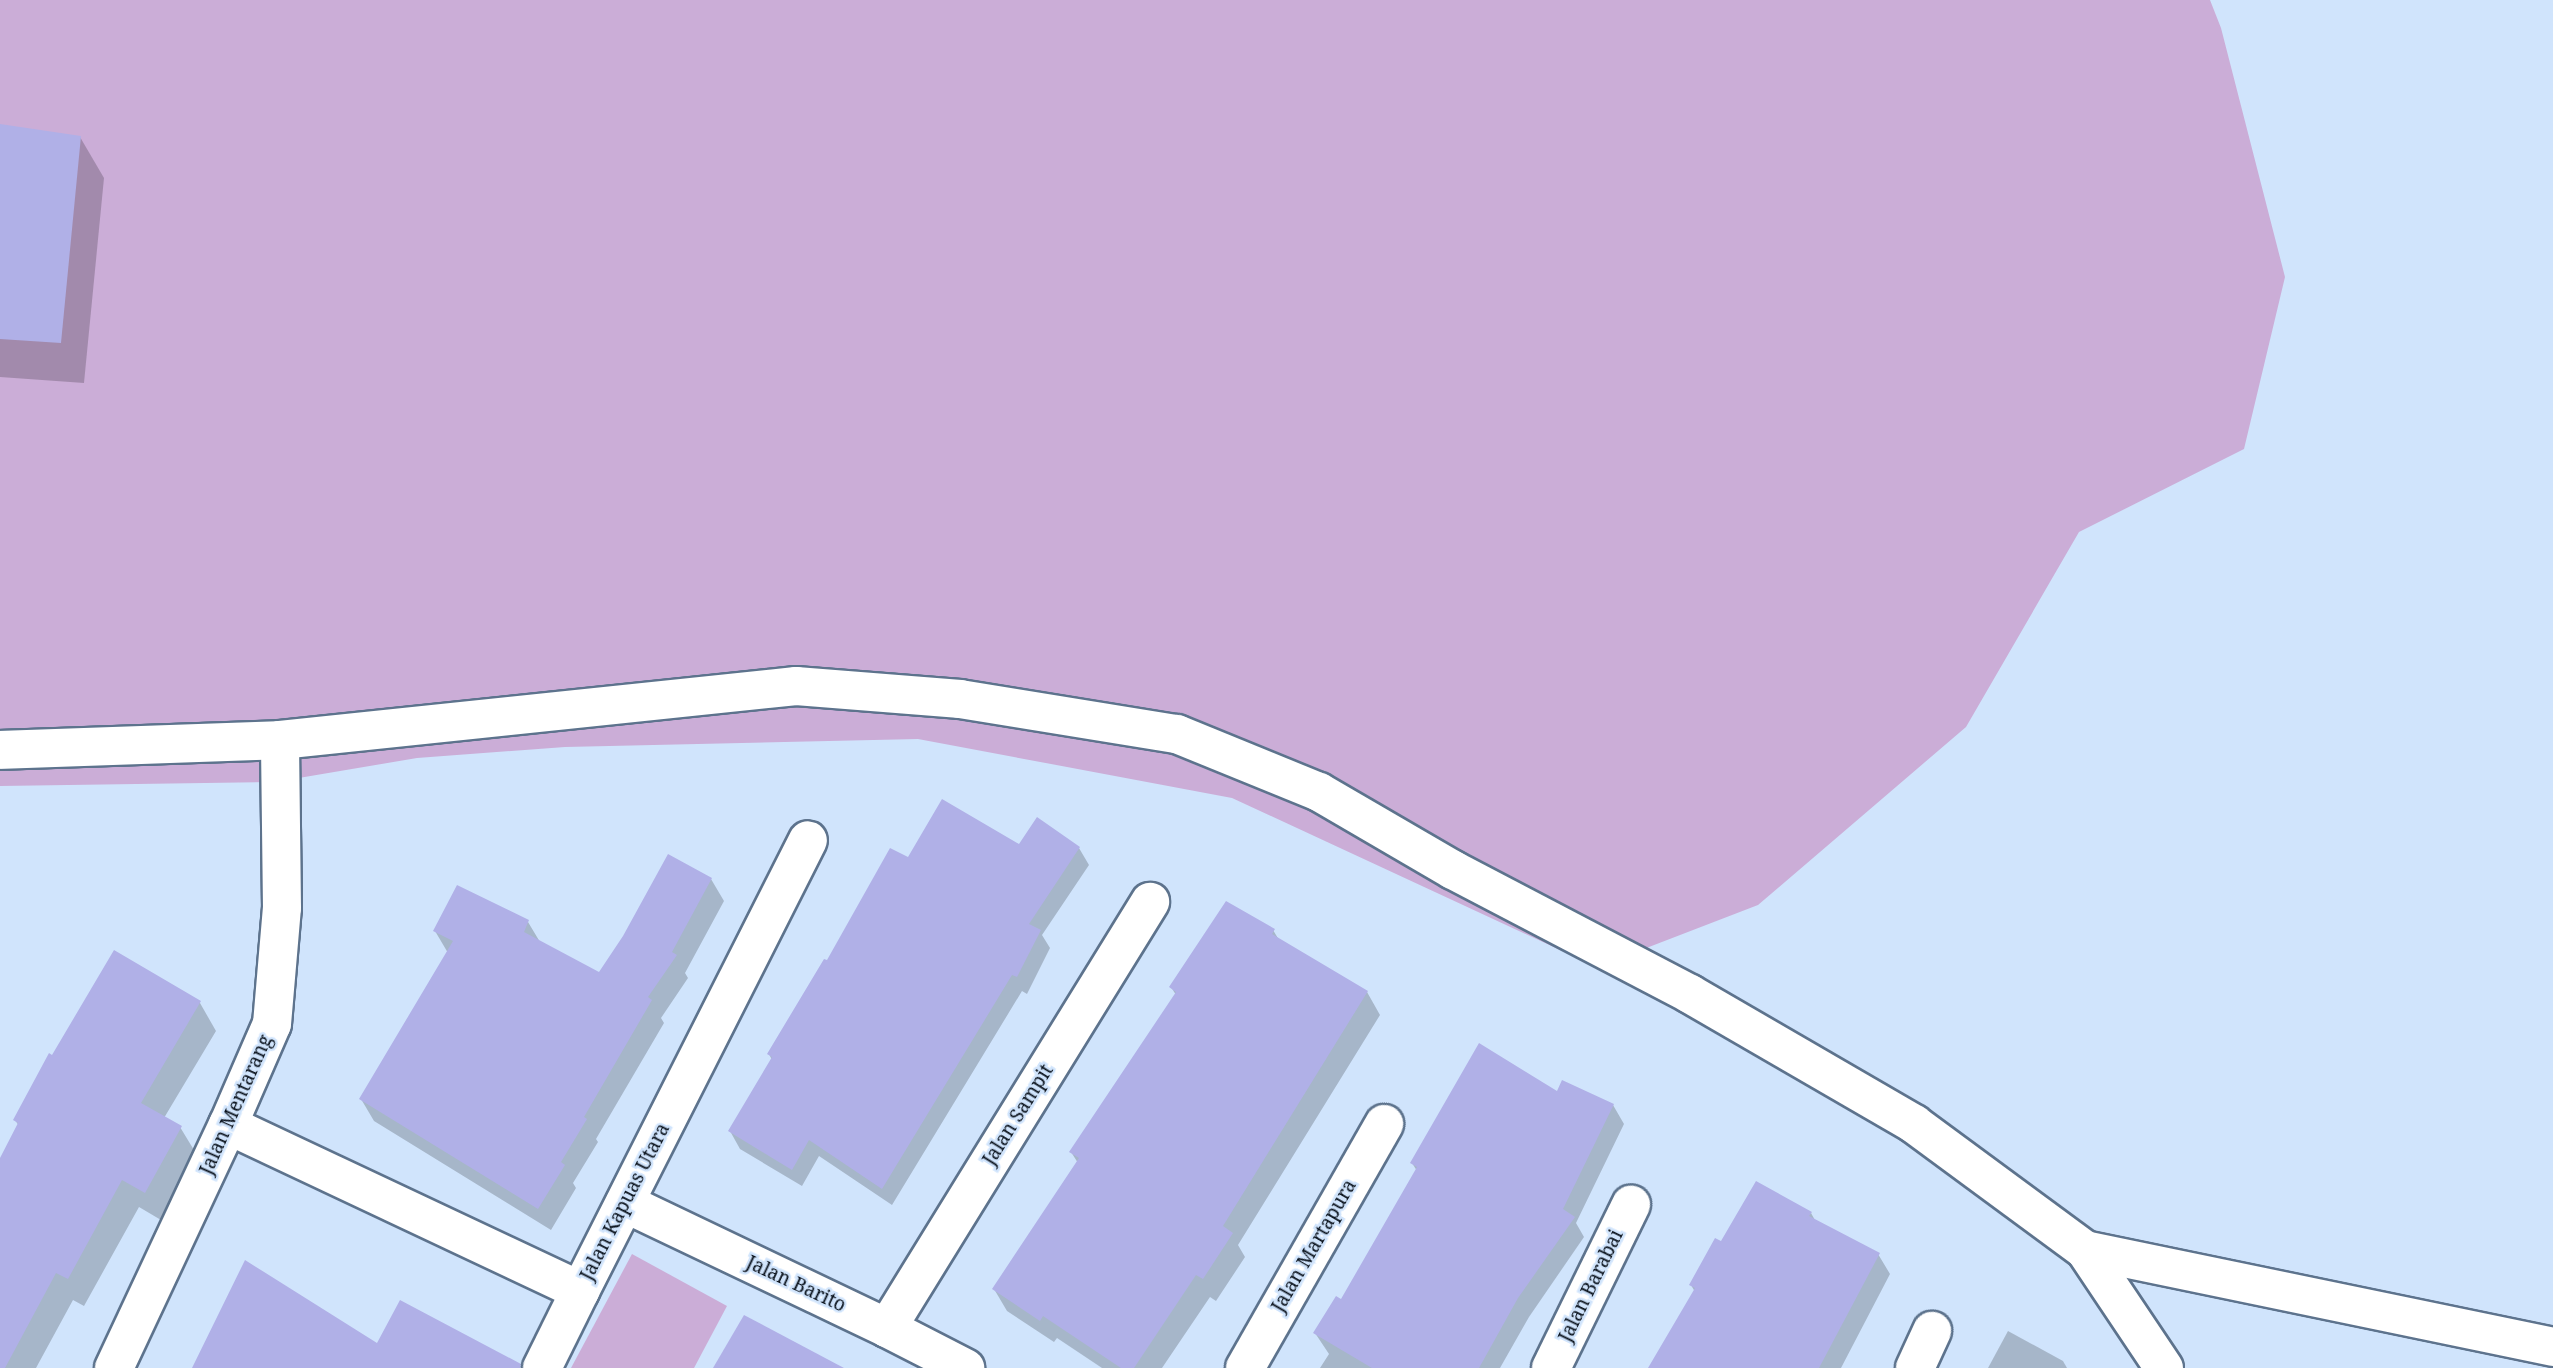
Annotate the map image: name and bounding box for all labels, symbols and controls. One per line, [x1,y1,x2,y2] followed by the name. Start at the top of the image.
[195,1032,277,1178] street label: Jalan Mentarang
[978,1060,1058,1170] street label: Jalan Sampit
[575,1120,675,1284] street label: Jalan Kapuas Utara
[1267,1176,1361,1316] street label: Jalan Martapura
[1554,1226,1628,1346] street label: Jalan Barabai
[743,1251,849,1317] street label: Jalan Barito

